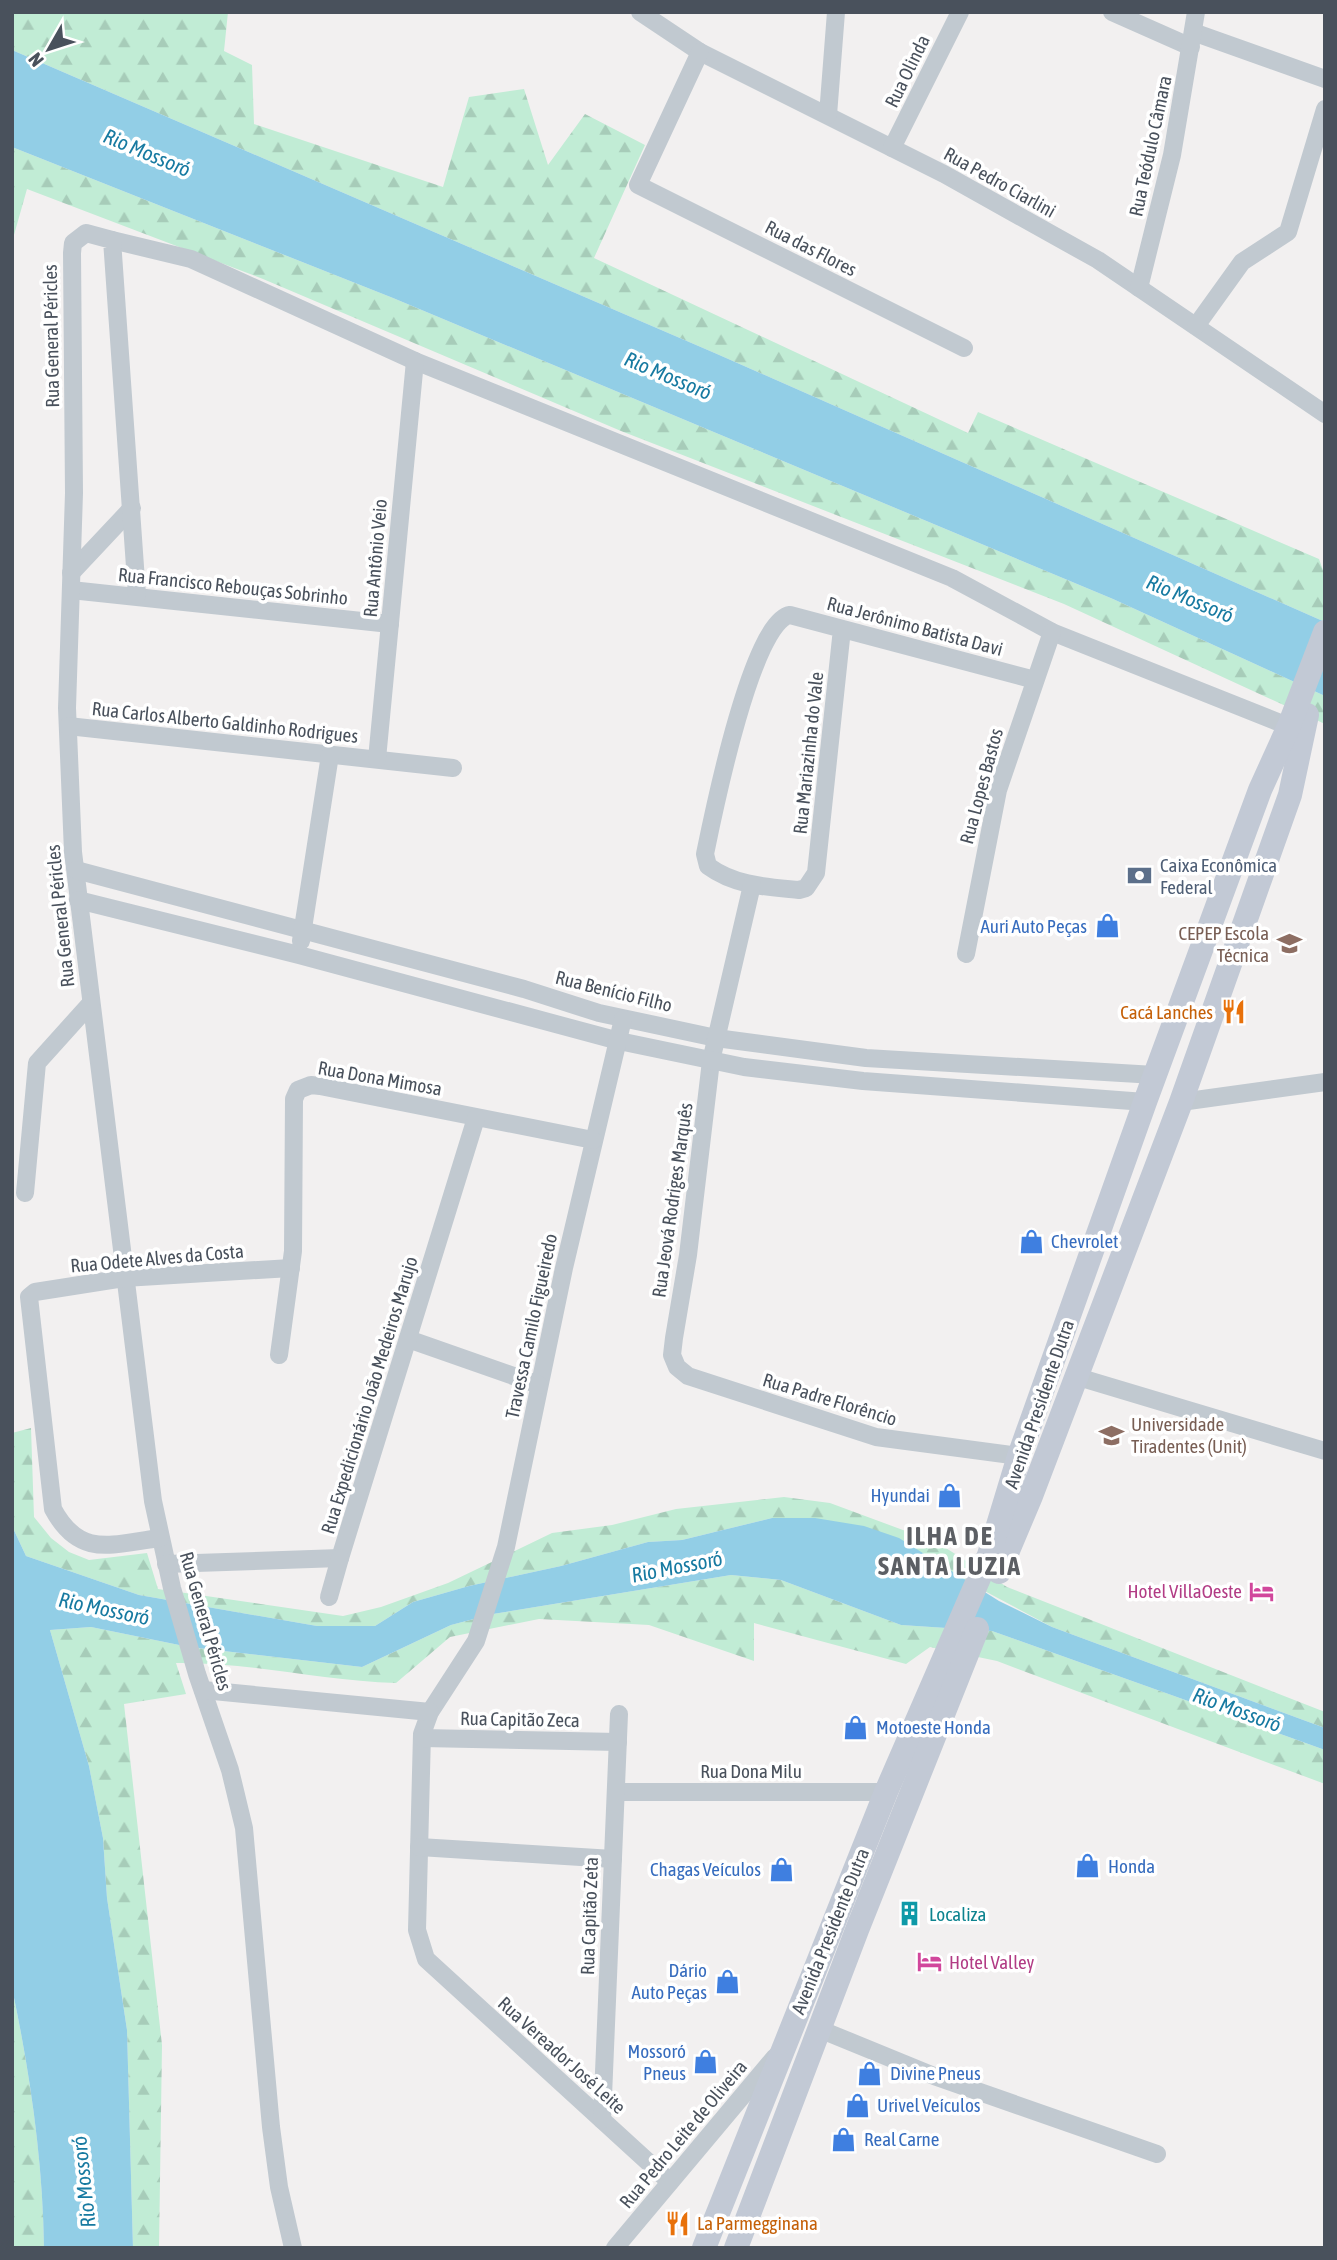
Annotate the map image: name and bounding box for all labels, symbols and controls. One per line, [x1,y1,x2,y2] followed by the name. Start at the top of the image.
[14,14,84,84] north arrow
[880,31,934,111] street label: Rua Olinda
[24,48,48,71] text: N
[1124,74,1176,218] street label: Rua Teódulo Câmara
[100,123,195,181] water label: Rio Mossoró
[940,142,1060,222] street label: Rua Pedro Ciarlini
[762,216,861,281] street label: Rua das Flores
[39,264,63,408] street label: Rua General Péricles
[621,346,716,404] water label: Rio Mossoró
[359,498,391,618] street label: Rua Antônio Veio
[117,563,349,609] street label: Rua Francisco Rebouças Sobrinho
[1143,569,1238,627] water label: Rio Mossoró
[825,592,1005,660] street label: Rua Jerônimo Batista Davi
[789,671,827,835] street label: Rua Mariazinha do Vale
[91,697,359,747] street label: Rua Carlos Alberto Galdinho Rodrigues
[955,725,1007,846] street label: Rua Lopes Bastos
[42,843,78,988] street label: Rua General Péricles
[1160,854,1277,898] place label: Caixa Econômica Federal
[1126,862,1154,890] bank icon: Caixa Econômica Federal
[1093,912,1121,940] shop icon: Auri Auto Peças
[980,915,1087,937] place label: Auri Auto Peças
[1178,922,1269,966] place label: CEPEP Escola Técnica
[1275,930,1303,958] school or university icon: CEPEP Escola Técnica
[553,966,675,1016] street label: Rua Benício Filho
[1219,998,1247,1026] restaurant icon: Cacá Lanches
[1120,1001,1213,1023] place label: Cacá Lanches
[316,1056,444,1100] street label: Rua Dona Mimosa
[647,1101,697,1299] street label: Rua Jeová Rodriges Marquês
[1017,1227,1045,1255] shop icon: Chevrolet
[1051,1230,1119,1252] place label: Chevrolet
[501,1231,561,1421] street label: Travessa Camilo Figueiredo
[69,1239,245,1277] street label: Rua Odete Alves da Costa
[316,1254,422,1536] street label: Rua Expedicionário João Medeiros Marujo
[1000,1317,1078,1491] street label: Avenida Presidente Dutra
[760,1368,900,1430] street label: Rua Padre Florêncio
[1131,1413,1247,1457] place label: Universidade Tiradentes (Unit)
[1097,1421,1125,1449] school or university icon: Universidade Tiradentes (Unit)
[936,1481,964,1509] shop icon: Hyundai
[871,1484,930,1506] place label: Hyundai
[878,1521,1022,1581] district label: ILHA DE SANTA LUZIA
[629,1545,724,1587] water label: Rio Mossoró
[176,1549,236,1693] street label: Rua General Péricles
[1248,1577,1276,1605] hotel icon: Hotel VillaOeste
[1128,1580,1242,1602] place label: Hotel VillaOeste
[57,1587,152,1629] water label: Rio Mossoró
[1190,1682,1285,1736] water label: Rio Mossoró
[460,1707,580,1731] street label: Rua Capitão Zeca
[842,1713,870,1741] shop icon: Motoeste Honda
[876,1716,991,1738] place label: Motoeste Honda
[700,1760,802,1782] street label: Rua Dona Milu
[787,1845,873,2017] street label: Avenida Presidente Dutra
[1074,1852,1102,1880] shop icon: Honda
[767,1855,795,1883] shop icon: Chagas Veículos
[1108,1855,1155,1877] place label: Honda
[576,1857,602,1975] street label: Rua Capitão Zeta
[650,1858,761,1880] place label: Chagas Veículos
[895,1900,923,1928] building icon: Localiza
[929,1903,986,1925] place label: Localiza
[915,1948,943,1976] hotel icon: Hotel Valley
[949,1951,1034,1973] place label: Hotel Valley
[631,1959,707,2003] place label: Dário Auto Peças
[713,1967,741,1995] shop icon: Dário Auto Peças
[494,1992,630,2118] street label: Rua Vereador José Leite
[627,2040,686,2084] place label: Mossoró Pneus
[692,2048,720,2076] shop icon: Mossoró Pneus
[615,2056,751,2212] street label: Rua Pedro Leite de Oliveira
[856,2059,884,2087] shop icon: Divine Pneus
[890,2062,981,2084] place label: Divine Pneus
[843,2091,871,2119] shop icon: Urivel Veículos
[877,2094,981,2116] place label: Urivel Veículos
[830,2125,858,2153] shop icon: Real Carne
[864,2128,939,2150] place label: Real Carne
[66,2135,100,2229] water label: Rio Mossoró
[663,2209,691,2237] restaurant icon: La Parmegginana
[697,2212,818,2234] place label: La Parmegginana

